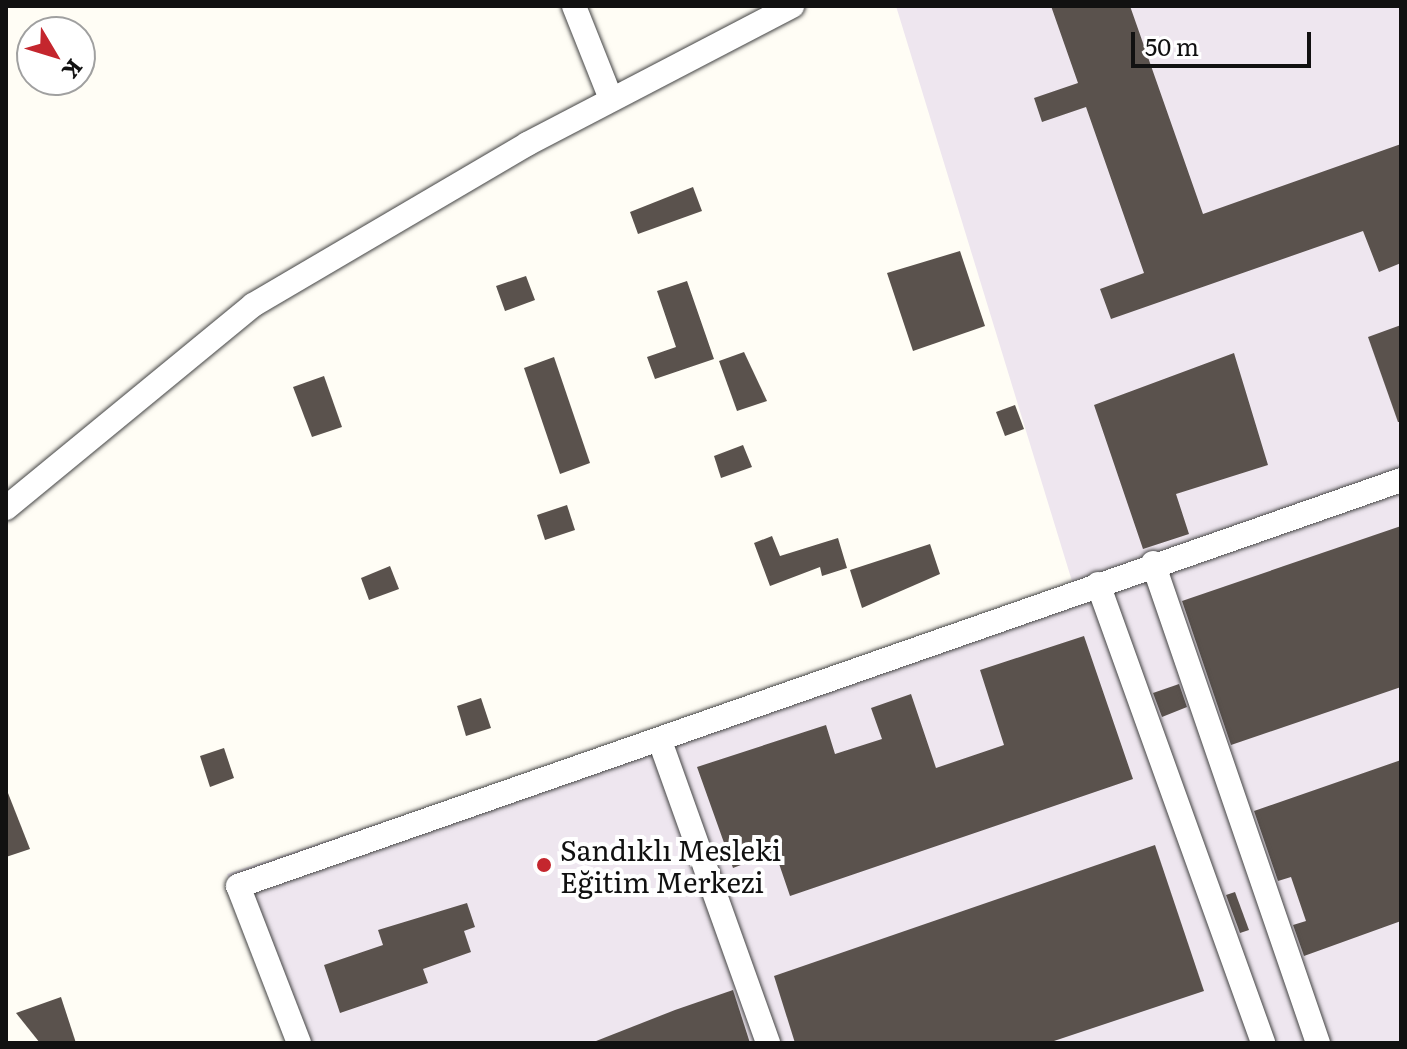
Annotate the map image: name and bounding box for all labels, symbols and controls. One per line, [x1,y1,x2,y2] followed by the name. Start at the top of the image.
[16,16,96,96] north arrow
[1135,16,1315,66] scale bar
[1145,28,1199,63] text: 50 m
[55,53,92,87] text: K
[560,832,781,898] place label: Sandıklı Mesleki Eğitim Merkezi
[535,856,553,874] marker: Sandıklı Mesleki Eğitim Merkezi

